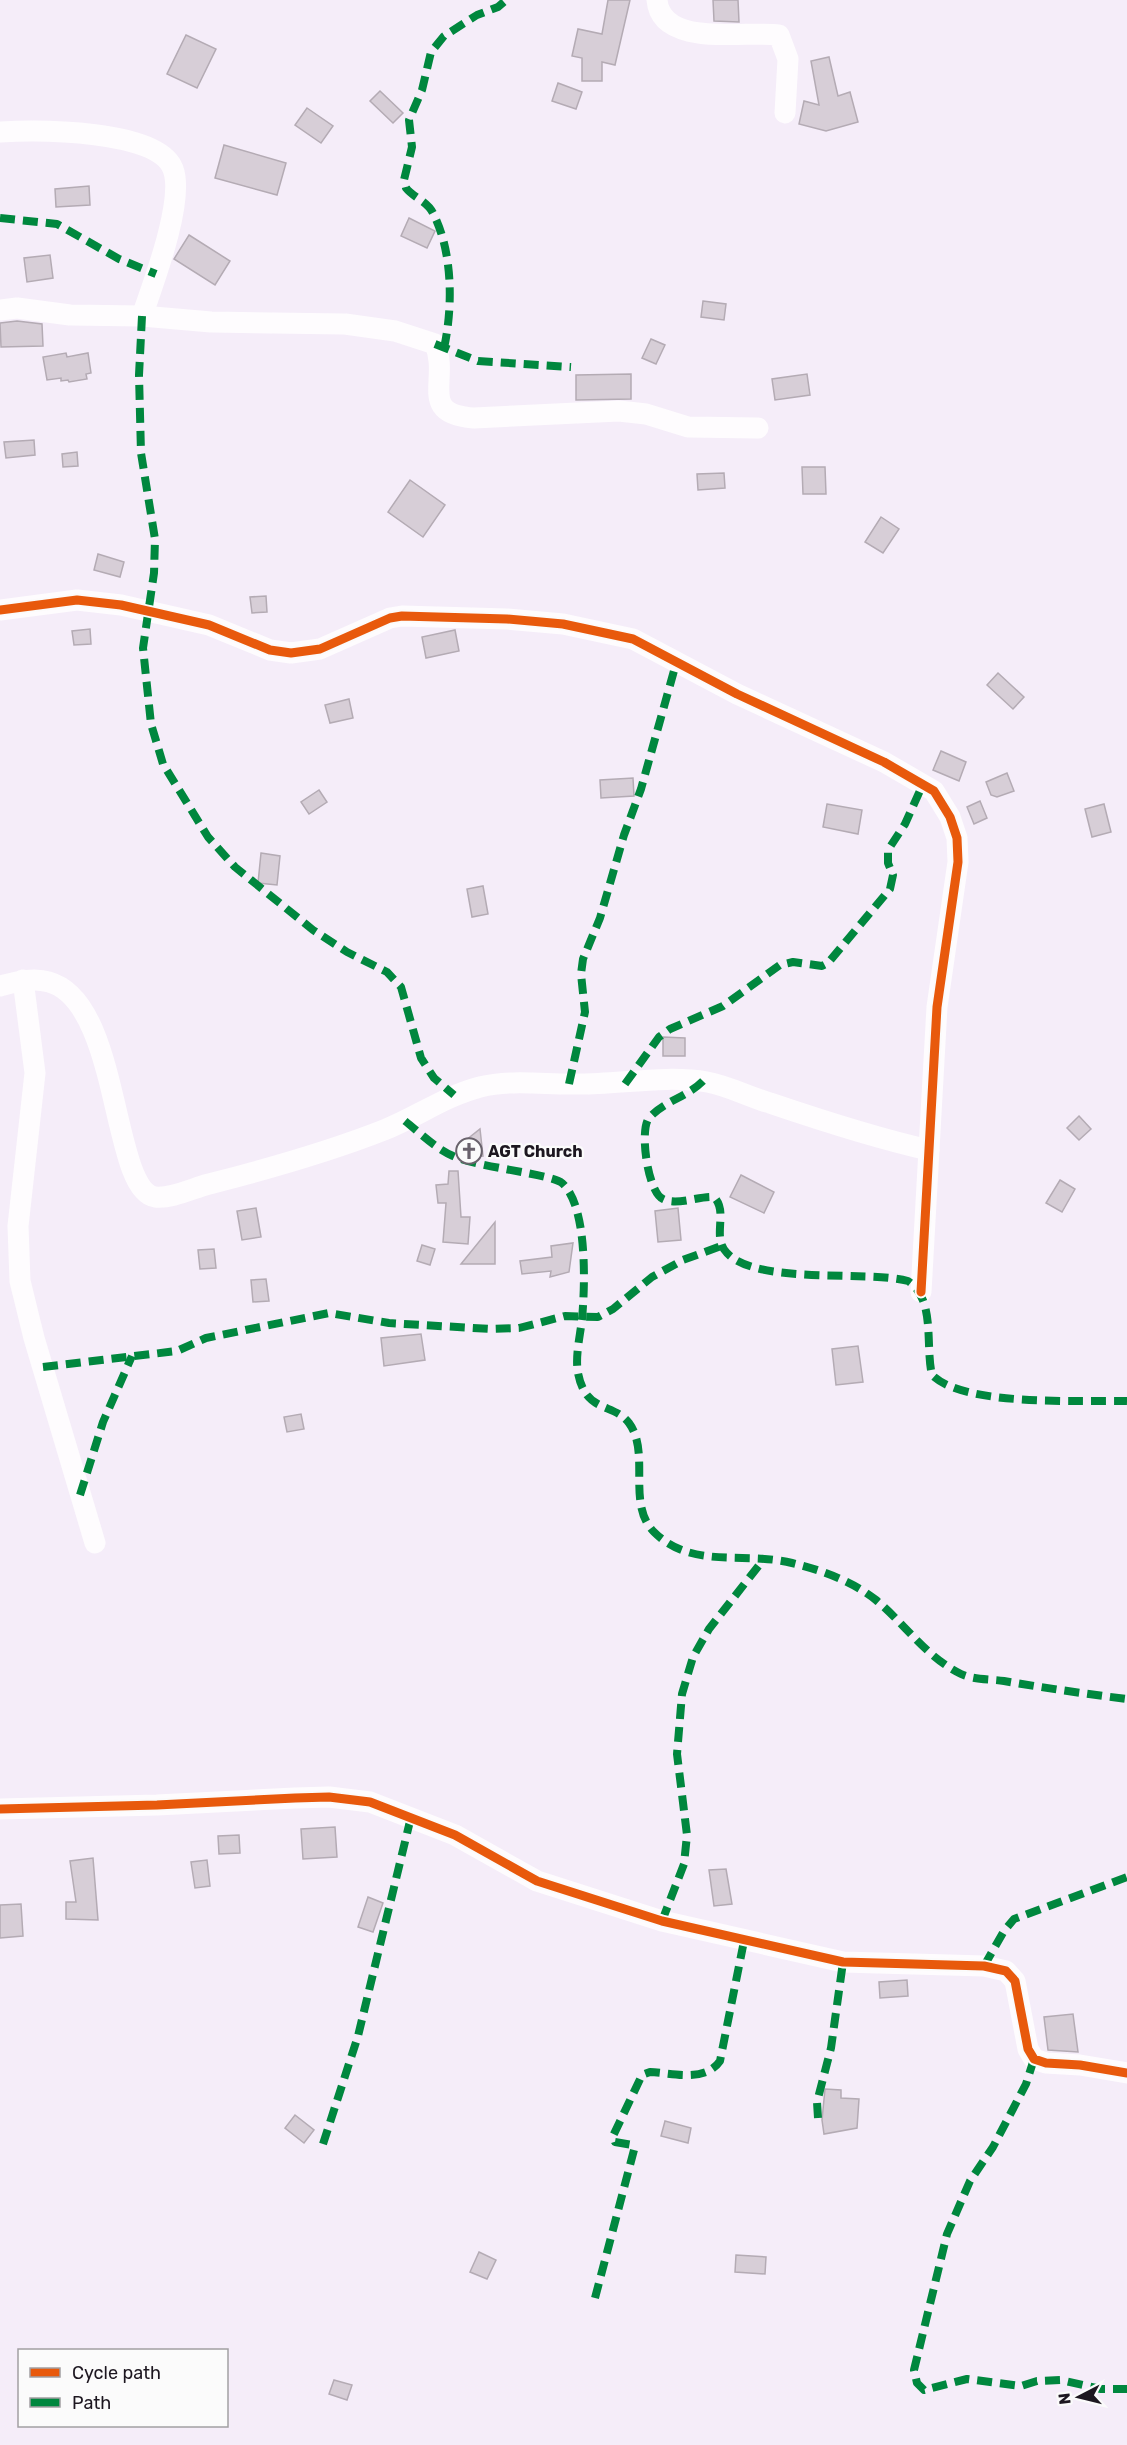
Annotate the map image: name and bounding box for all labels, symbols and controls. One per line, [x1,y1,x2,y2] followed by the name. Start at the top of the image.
[454,1136,484,1166] church icon: AGT Church
[488,1142,583,1161] place label: AGT Church
[18,2349,228,2427] legend
[72,2362,161,2384] text: Cycle path
[1049,2367,1109,2427] north arrow
[72,2392,111,2414] text: Path
[1054,2392,1075,2406] text: N

